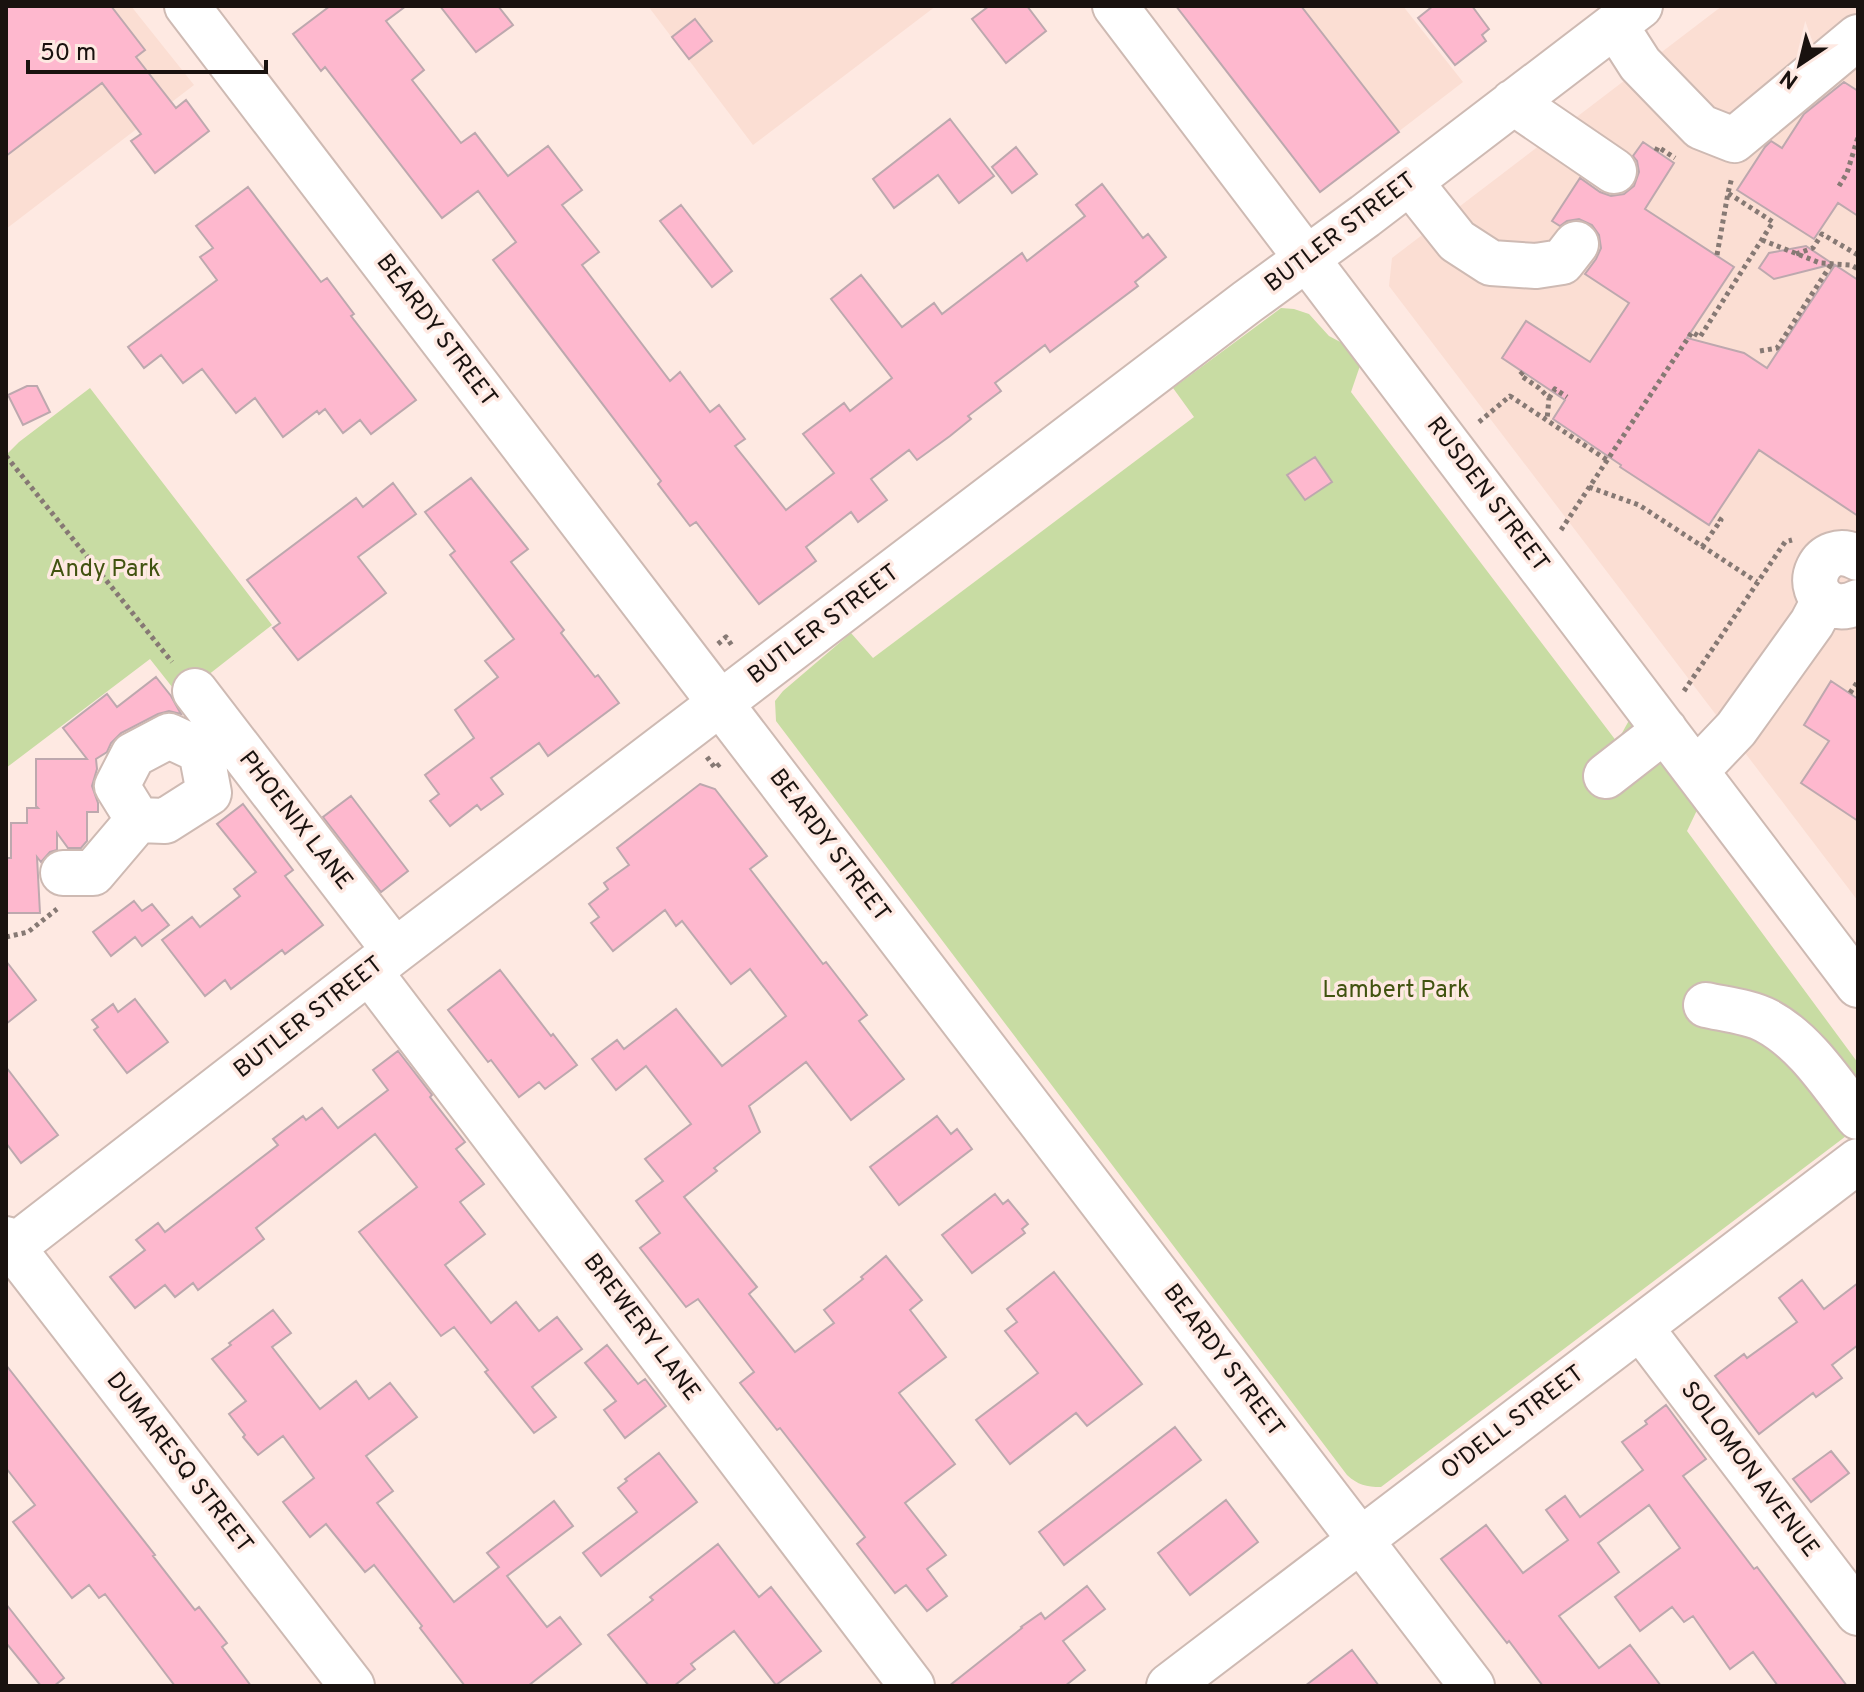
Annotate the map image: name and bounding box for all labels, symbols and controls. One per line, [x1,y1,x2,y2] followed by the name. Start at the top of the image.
[28,24,266,74] scale bar
[1760,24,1840,104] north arrow
[40,39,96,69] text: 50 m
[1776,63,1804,94] text: N
[1259,166,1423,300] street label: BUTLER STREET
[369,249,503,413] street label: BEARDY STREET
[1419,412,1555,578] street label: RUSDEN STREET
[49,555,161,585] park label: Andy Park
[742,558,906,692] street label: BUTLER STREET
[231,746,359,896] street label: PHOENIX LANE
[762,764,896,928] street label: BEARDY STREET
[228,950,390,1086] street label: BUTLER STREET
[1322,976,1470,1006] park label: Lambert Park
[576,1248,706,1408] street label: BREWERY LANE
[1156,1279,1290,1443] street label: BEARDY STREET
[1435,1359,1591,1487] street label: O'DELL STREET
[99,1366,259,1560] street label: DUMARESQ STREET
[1673,1376,1825,1564] street label: SOLOMON AVENUE

